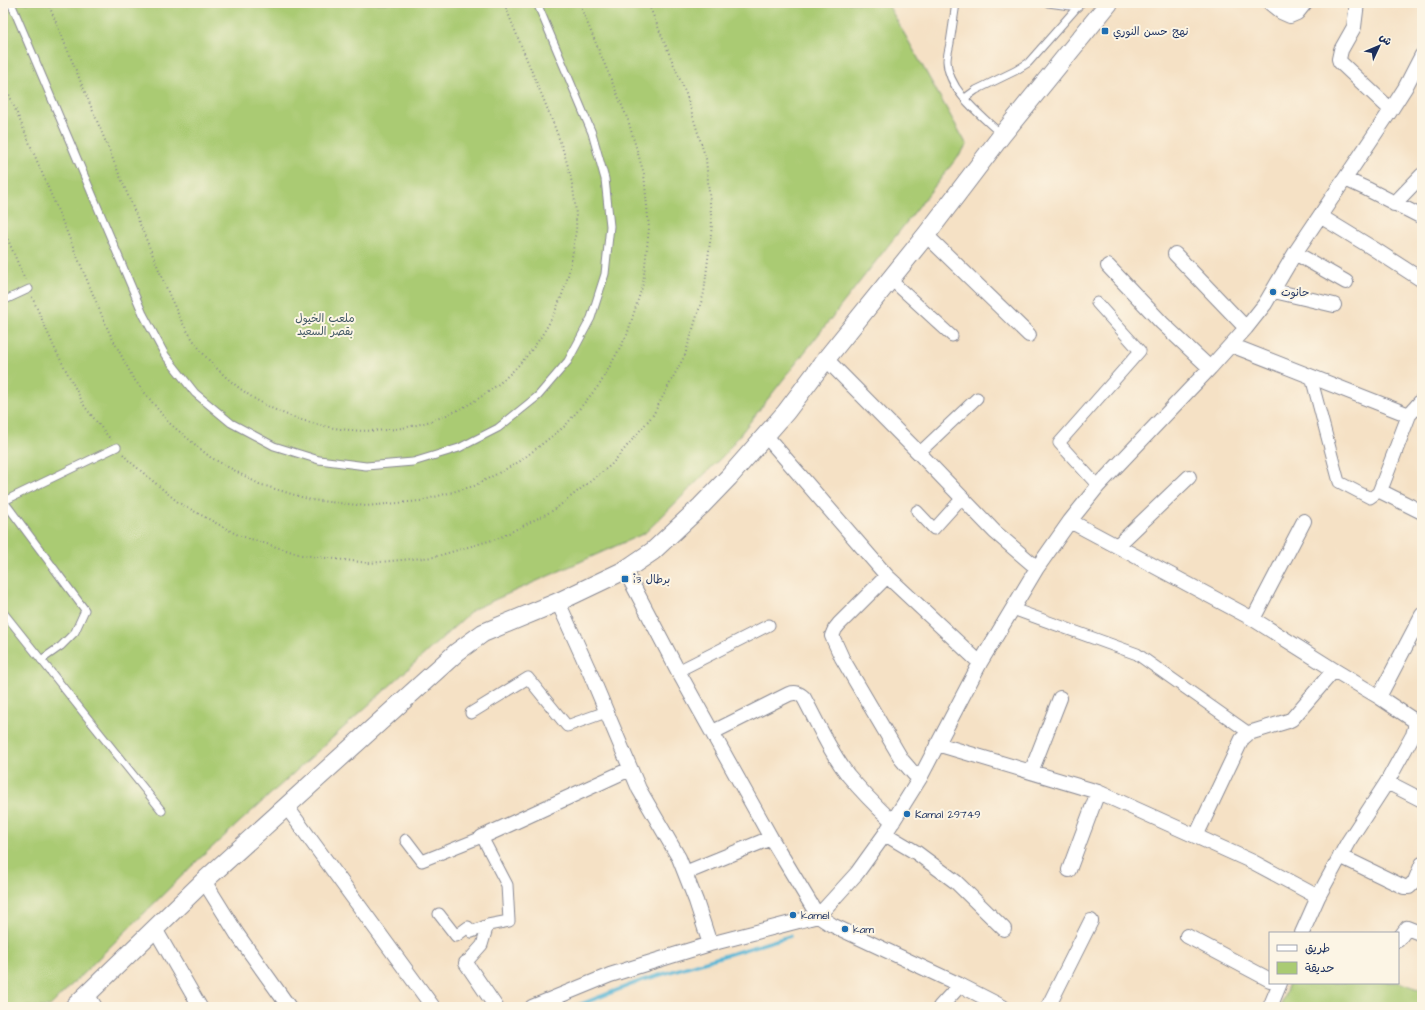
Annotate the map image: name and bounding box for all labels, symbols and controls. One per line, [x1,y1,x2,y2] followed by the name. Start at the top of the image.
[1113,24,1188,40] place label: نهج حسن النوري
[1100,26,1110,36] marker: نهج حسن النوري
[1359,26,1399,66] north arrow
[1376,30,1395,49] text: ش
[1281,285,1309,300] place label: حانوت
[1268,287,1278,297] marker: حانوت
[295,311,355,339] park label: ملعب الخيول بقصر السعيد
[633,572,670,587] place label: برطال 3أ
[620,574,630,584] marker: برطال 3أ
[915,807,981,822] place label: Kamal 29749
[902,809,912,819] marker: Kamal 29749
[801,908,830,923] place label: kamel
[788,910,798,920] marker: kamel
[853,922,874,937] place label: kam
[840,924,850,934] marker: kam
[1269,932,1399,984] legend
[1305,940,1330,957] text: طريق
[1305,960,1334,977] text: حديقة

